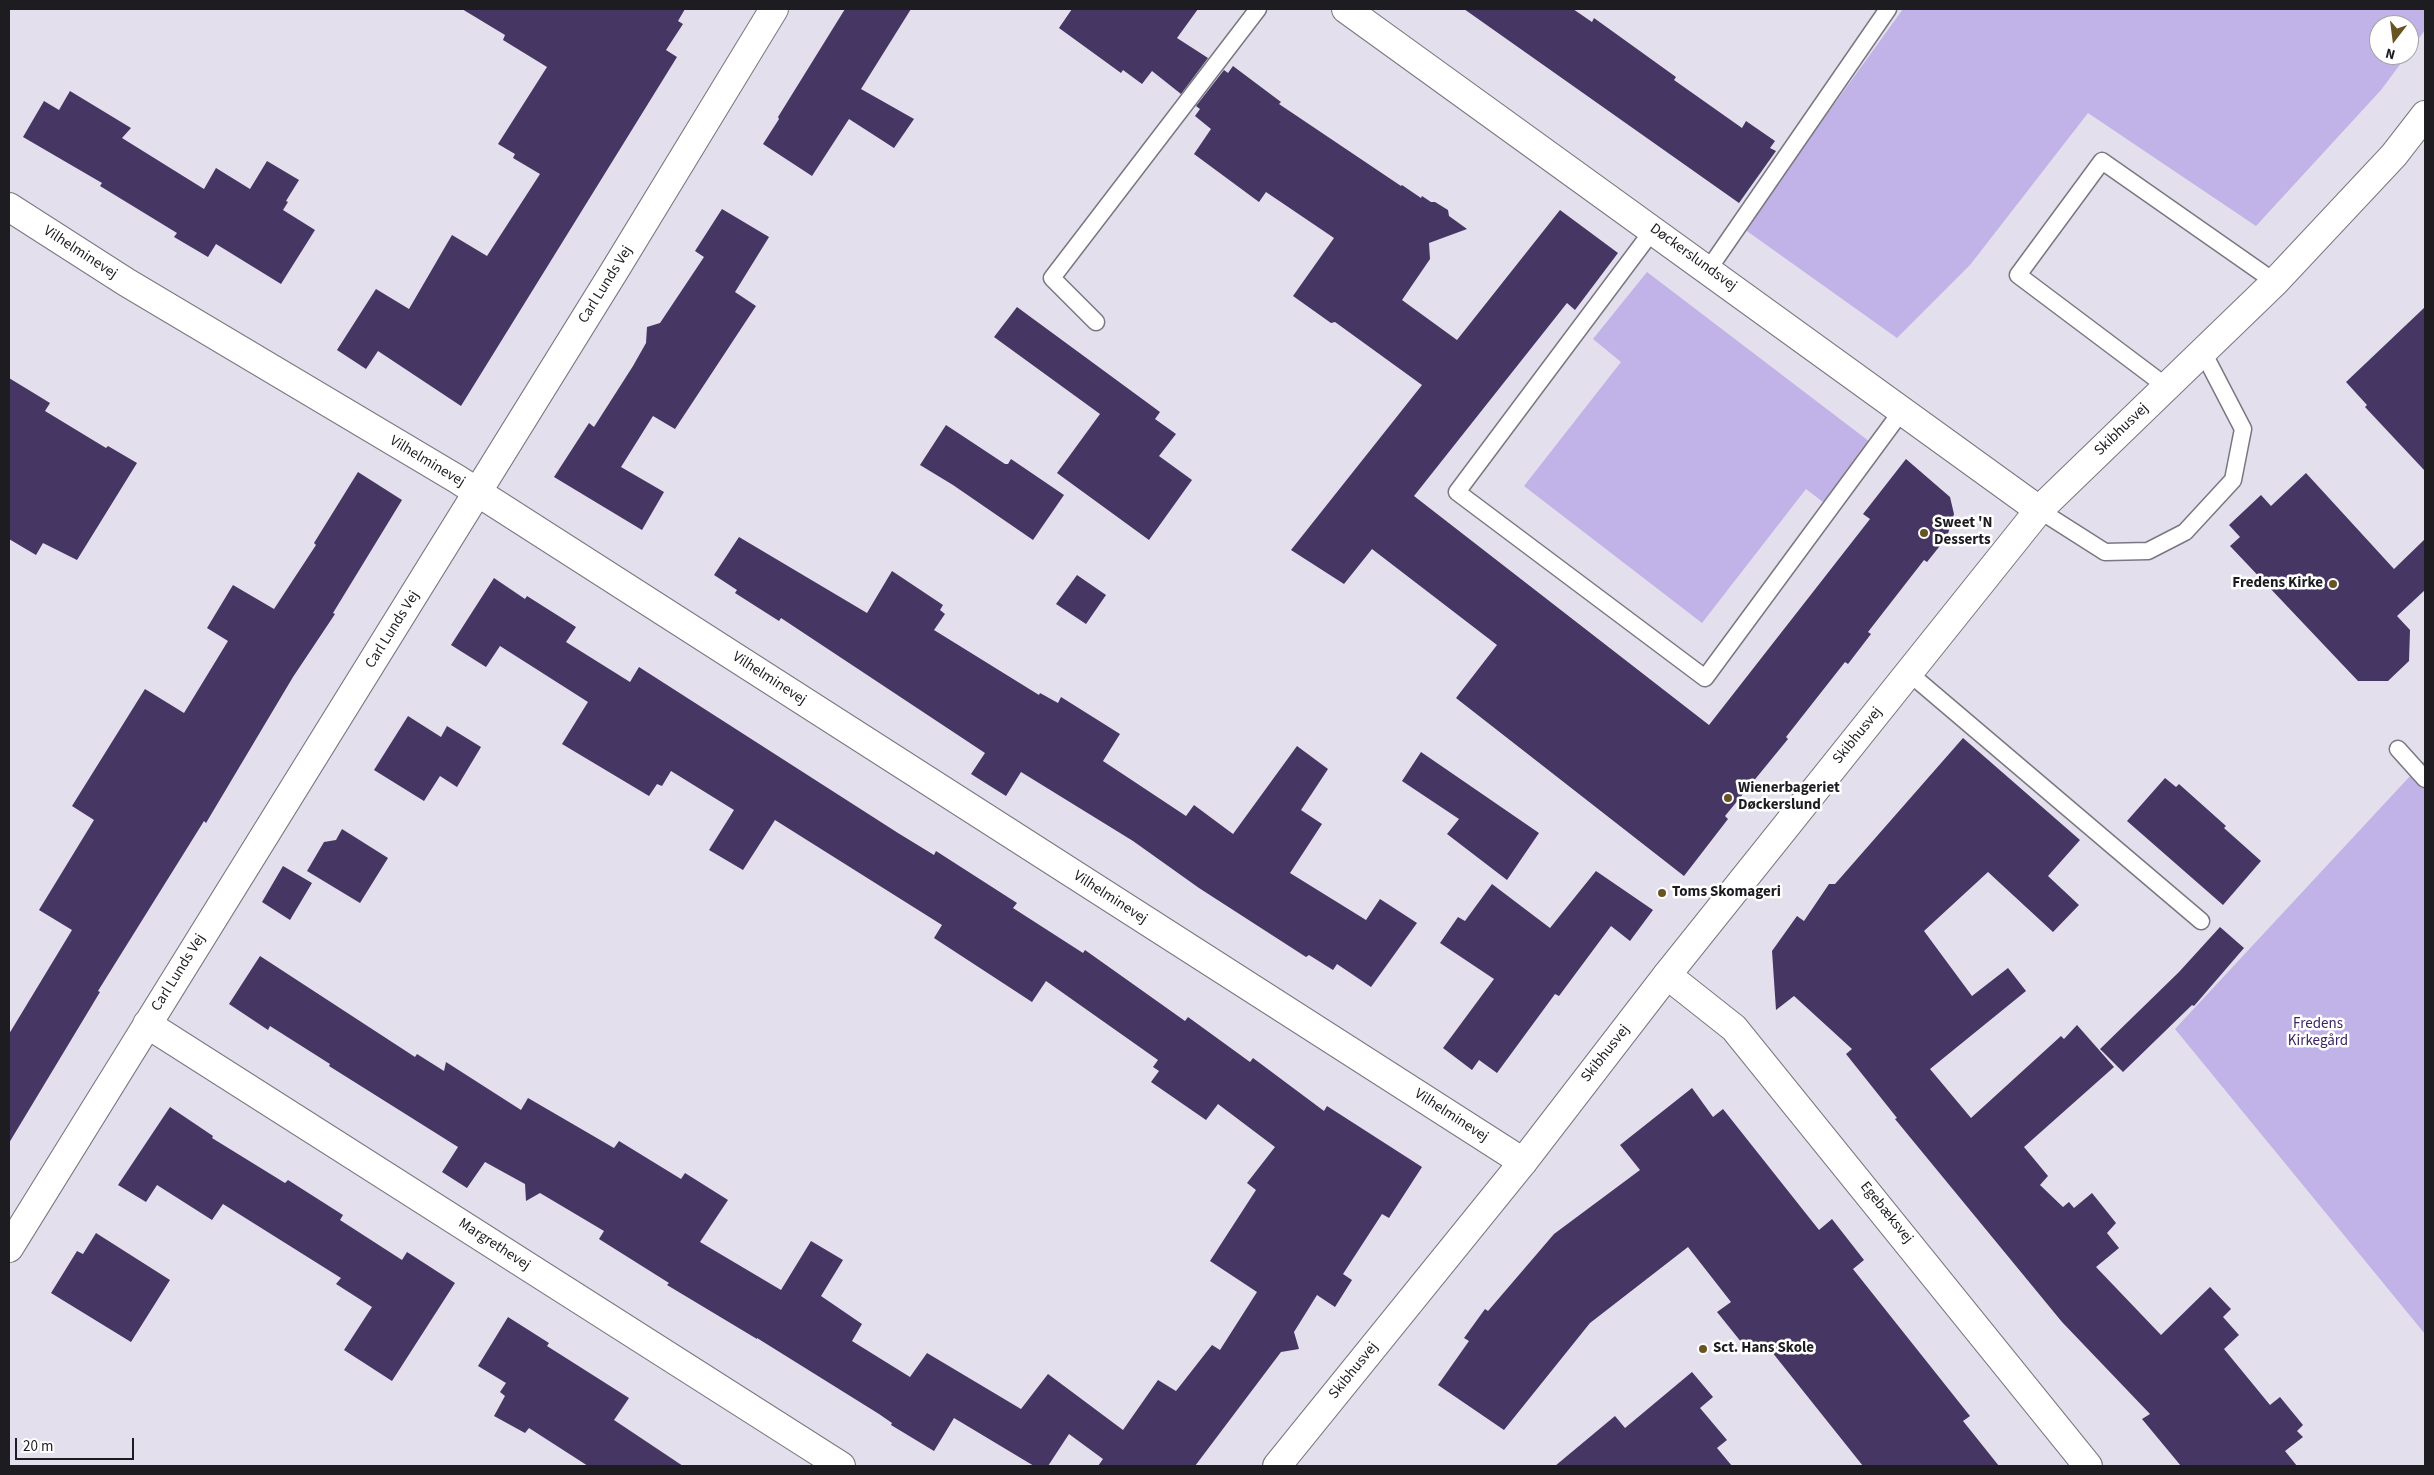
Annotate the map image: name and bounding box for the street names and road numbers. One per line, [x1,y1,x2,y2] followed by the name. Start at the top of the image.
[1646,220,1740,296] street label: Døckerslundsvej
[40,222,120,284] street label: Vilhelminevej
[575,243,637,327] street label: Carl Lunds Vej
[2091,400,2153,460] street label: Skibhusvej
[386,432,468,492] street label: Vilhelminevej
[362,588,424,672] street label: Carl Lunds Vej
[729,648,809,710] street label: Vilhelminevej
[1830,704,1886,768] street label: Skibhusvej
[1070,867,1150,929] street label: Vilhelminevej
[148,931,210,1015] street label: Carl Lunds Vej
[1578,1022,1634,1086] street label: Skibhusvej
[1411,1085,1491,1147] street label: Vilhelminevej
[1856,1178,1916,1248] street label: Egebæksvej
[455,1215,533,1275] street label: Margrethevej
[1326,1339,1382,1403] street label: Skibhusvej

